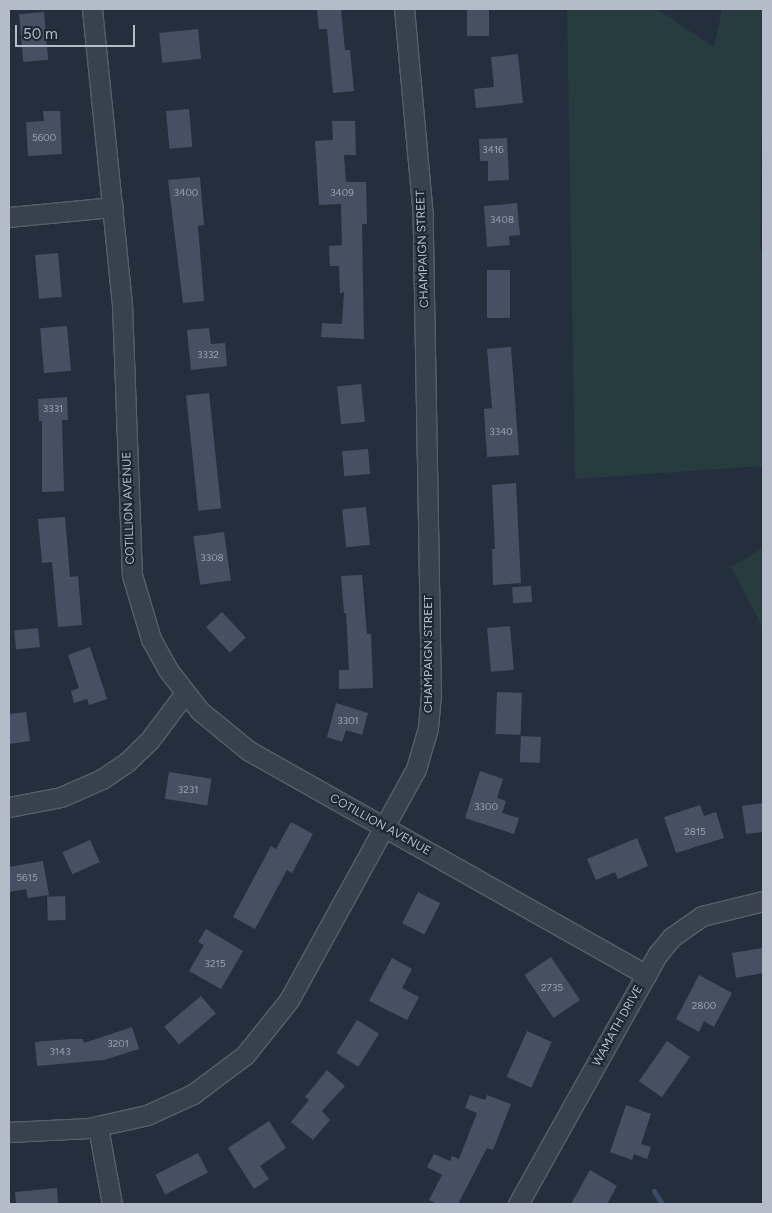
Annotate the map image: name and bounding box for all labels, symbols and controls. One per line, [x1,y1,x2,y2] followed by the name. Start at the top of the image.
[18,15,138,47] scale bar
[23,25,58,43] text: 50 m
[32,132,56,144] house number: 5600
[482,144,504,156] house number: 3416
[174,187,198,199] house number: 3400
[330,187,354,199] house number: 3409
[414,190,432,308] street label: CHAMPAIGN STREET
[490,214,514,226] house number: 3408
[197,349,219,361] house number: 3332
[43,403,63,415] house number: 3331
[489,426,513,438] house number: 3340
[120,451,138,565] street label: COTILLION AVENUE
[200,552,224,564] house number: 3308
[422,595,436,713] street label: CHAMPAIGN STREET
[337,715,359,727] house number: 3301
[178,784,198,796] house number: 3231
[327,791,433,859] street label: COTILLION AVENUE
[474,801,498,813] house number: 3300
[684,826,706,838] house number: 2815
[16,872,38,884] house number: 5615
[205,958,225,970] house number: 3215
[541,982,563,994] house number: 2735
[590,983,646,1069] street label: WAMATH DRIVE
[692,1000,716,1012] house number: 2800
[107,1038,129,1050] house number: 3201
[49,1046,71,1058] house number: 3143

